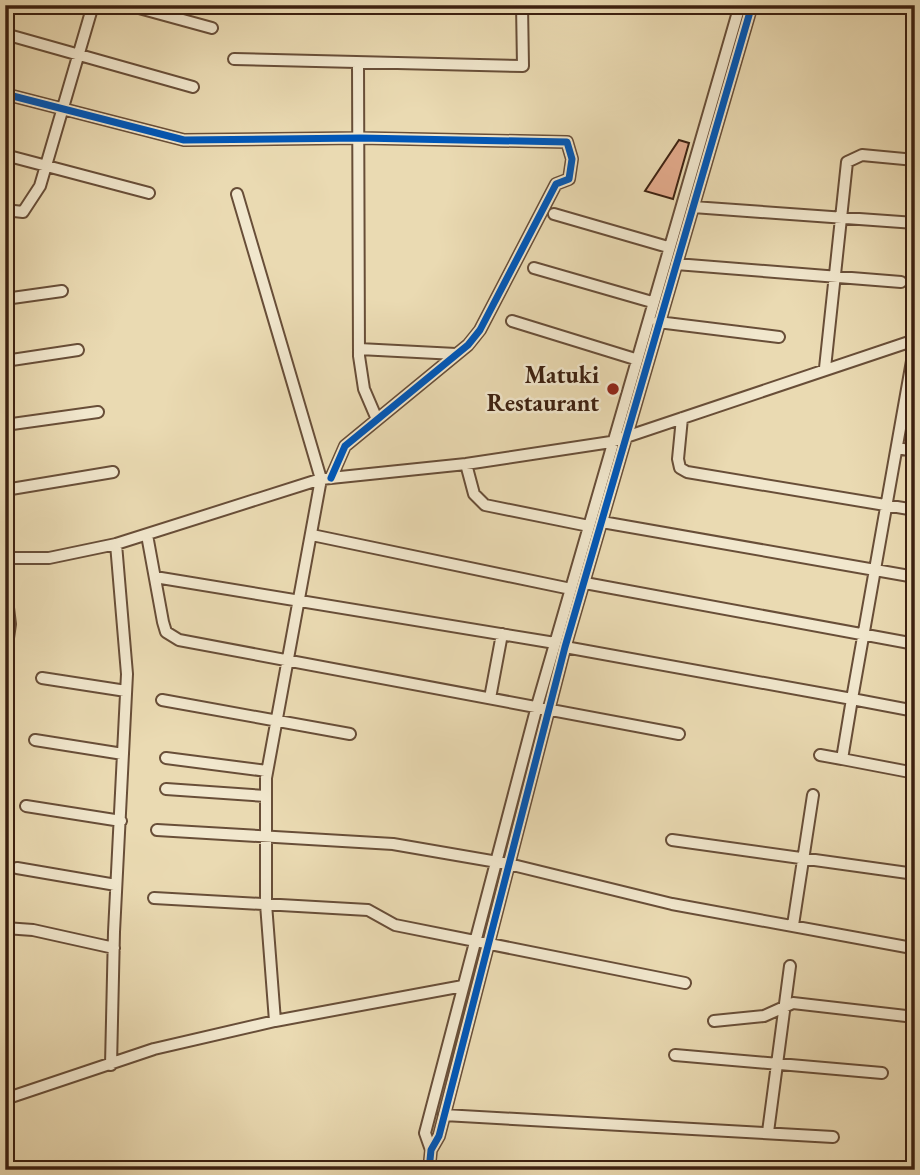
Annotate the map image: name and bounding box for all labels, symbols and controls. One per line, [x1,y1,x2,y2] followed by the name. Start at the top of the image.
[487,359,599,418] place label: Matuki Restaurant
[605,381,621,397] marker: Matuki Restaurant

